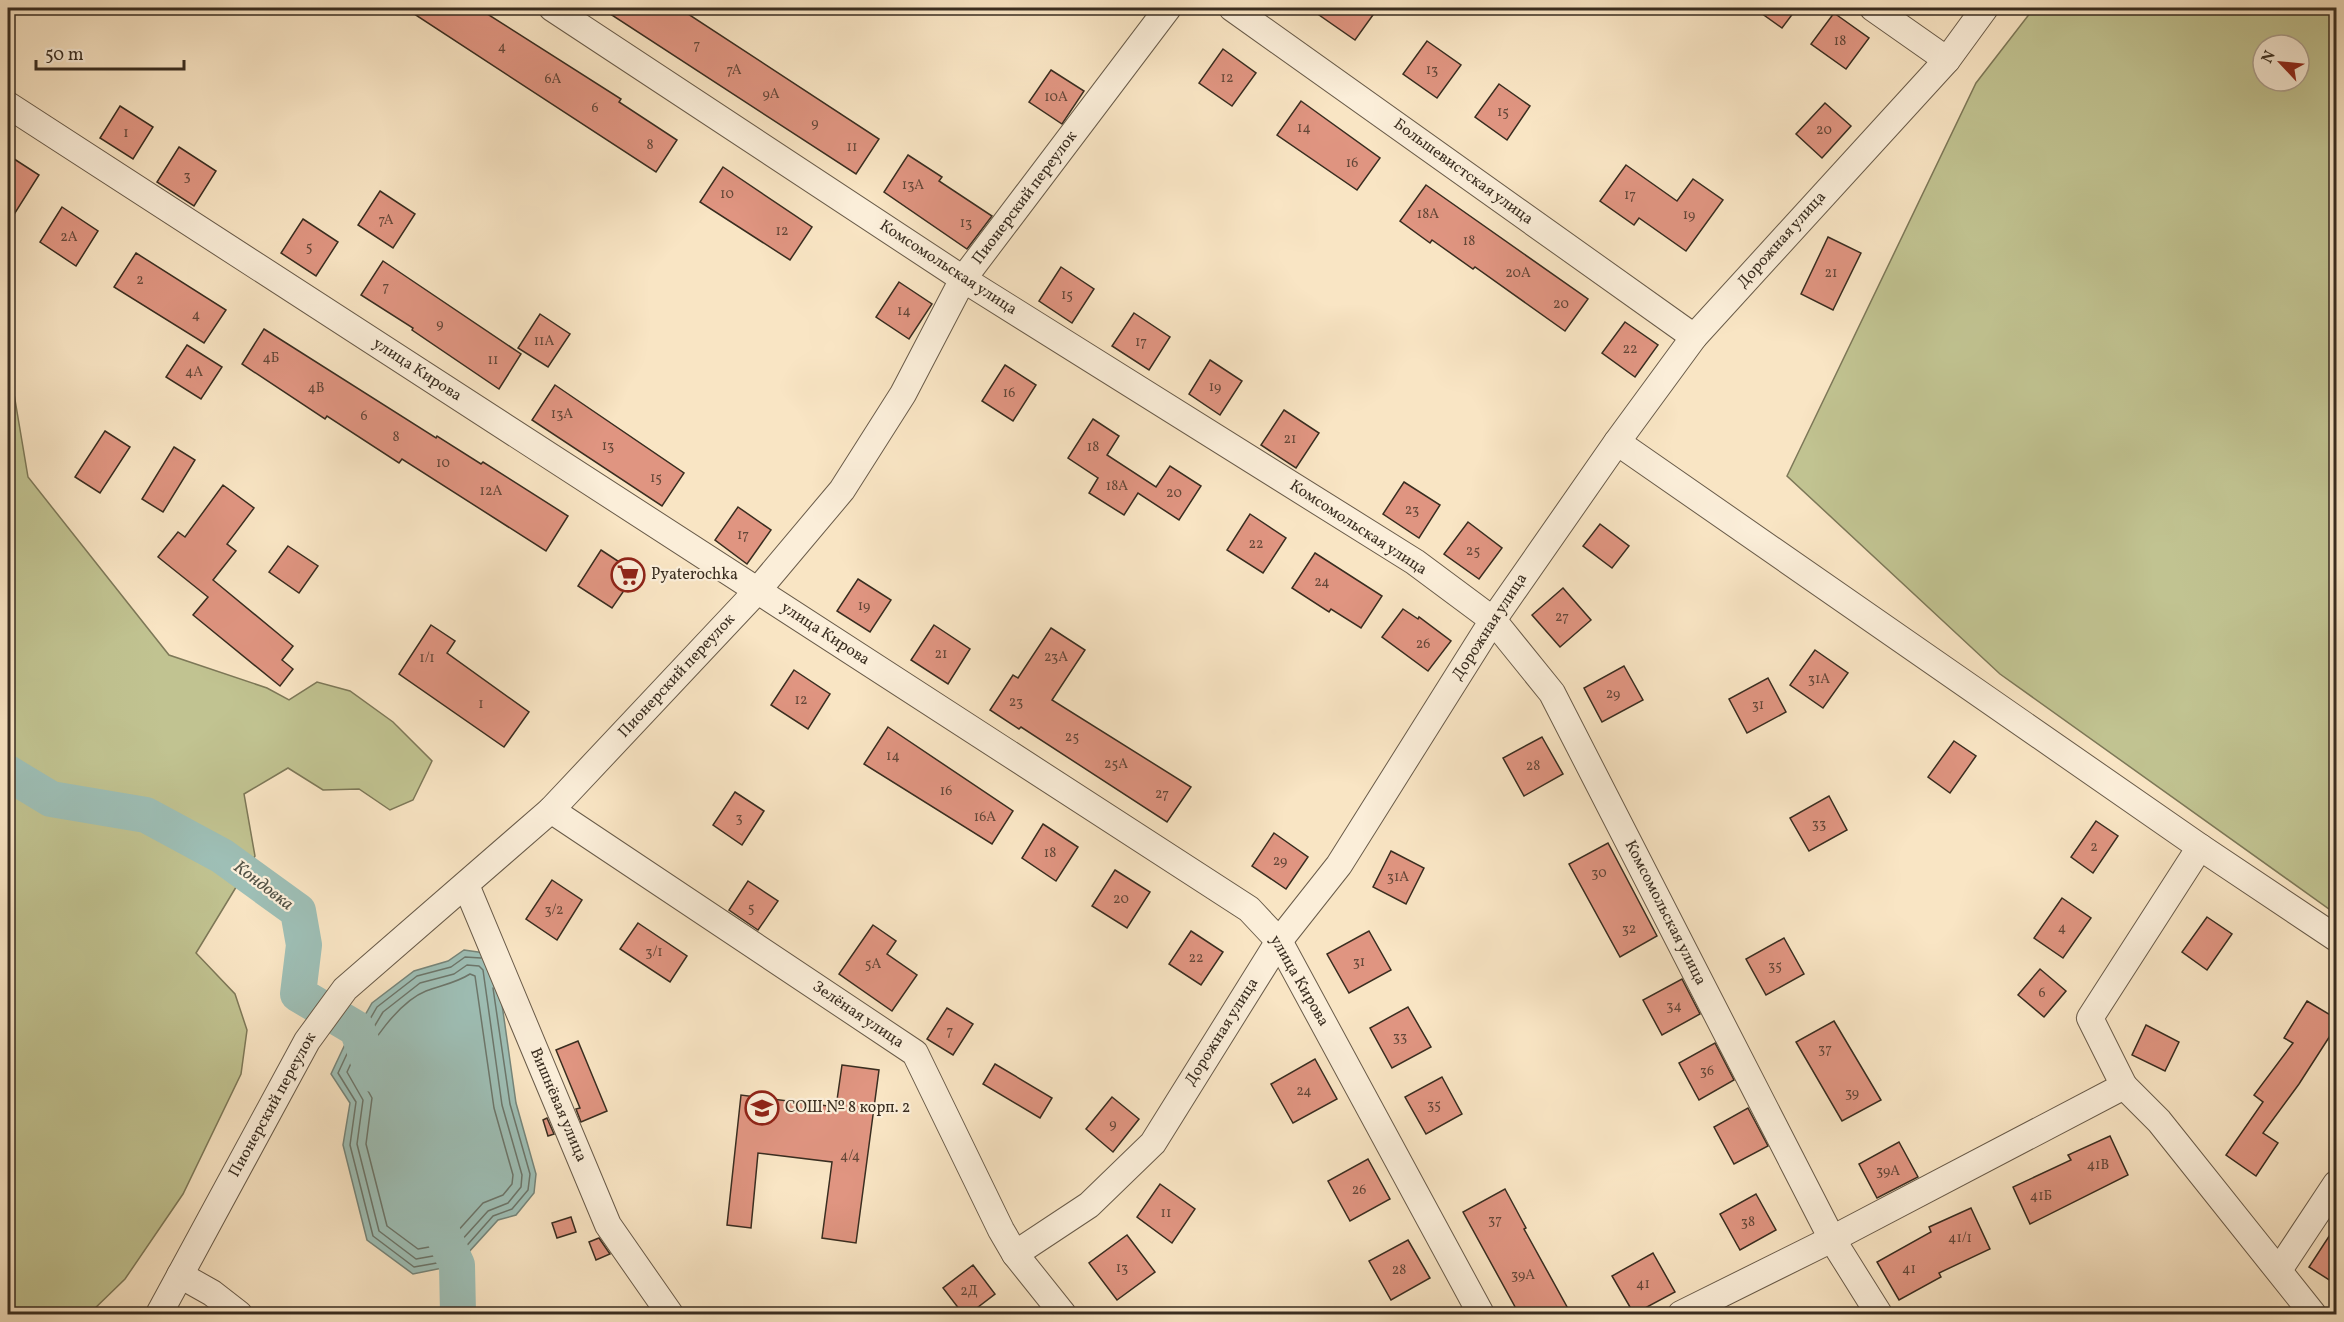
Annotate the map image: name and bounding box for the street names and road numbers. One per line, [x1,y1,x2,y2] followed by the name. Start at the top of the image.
[1389,114,1537,230] street label: Большевистская улица
[967,126,1083,269] street label: Пионерский переулок
[1733,187,1832,293] street label: Дорожная улица
[875,215,1021,321] street label: Комсомольская улица
[368,333,466,407] street label: улица Кирова
[1285,475,1431,581] street label: Комсомольская улица
[1447,569,1533,685] street label: Дорожная улица
[776,597,874,671] street label: улица Кирова
[614,609,741,743] street label: Пионерский переулок
[1619,837,1711,989] street label: Комсомольская улица
[1264,931,1334,1031] street label: улица Кирова
[1180,974,1264,1090] street label: Дорожная улица
[808,976,908,1054] street label: Зелёная улица
[224,1028,322,1181] street label: Пионерский переулок
[524,1045,592,1165] street label: Вишнёвая улица

